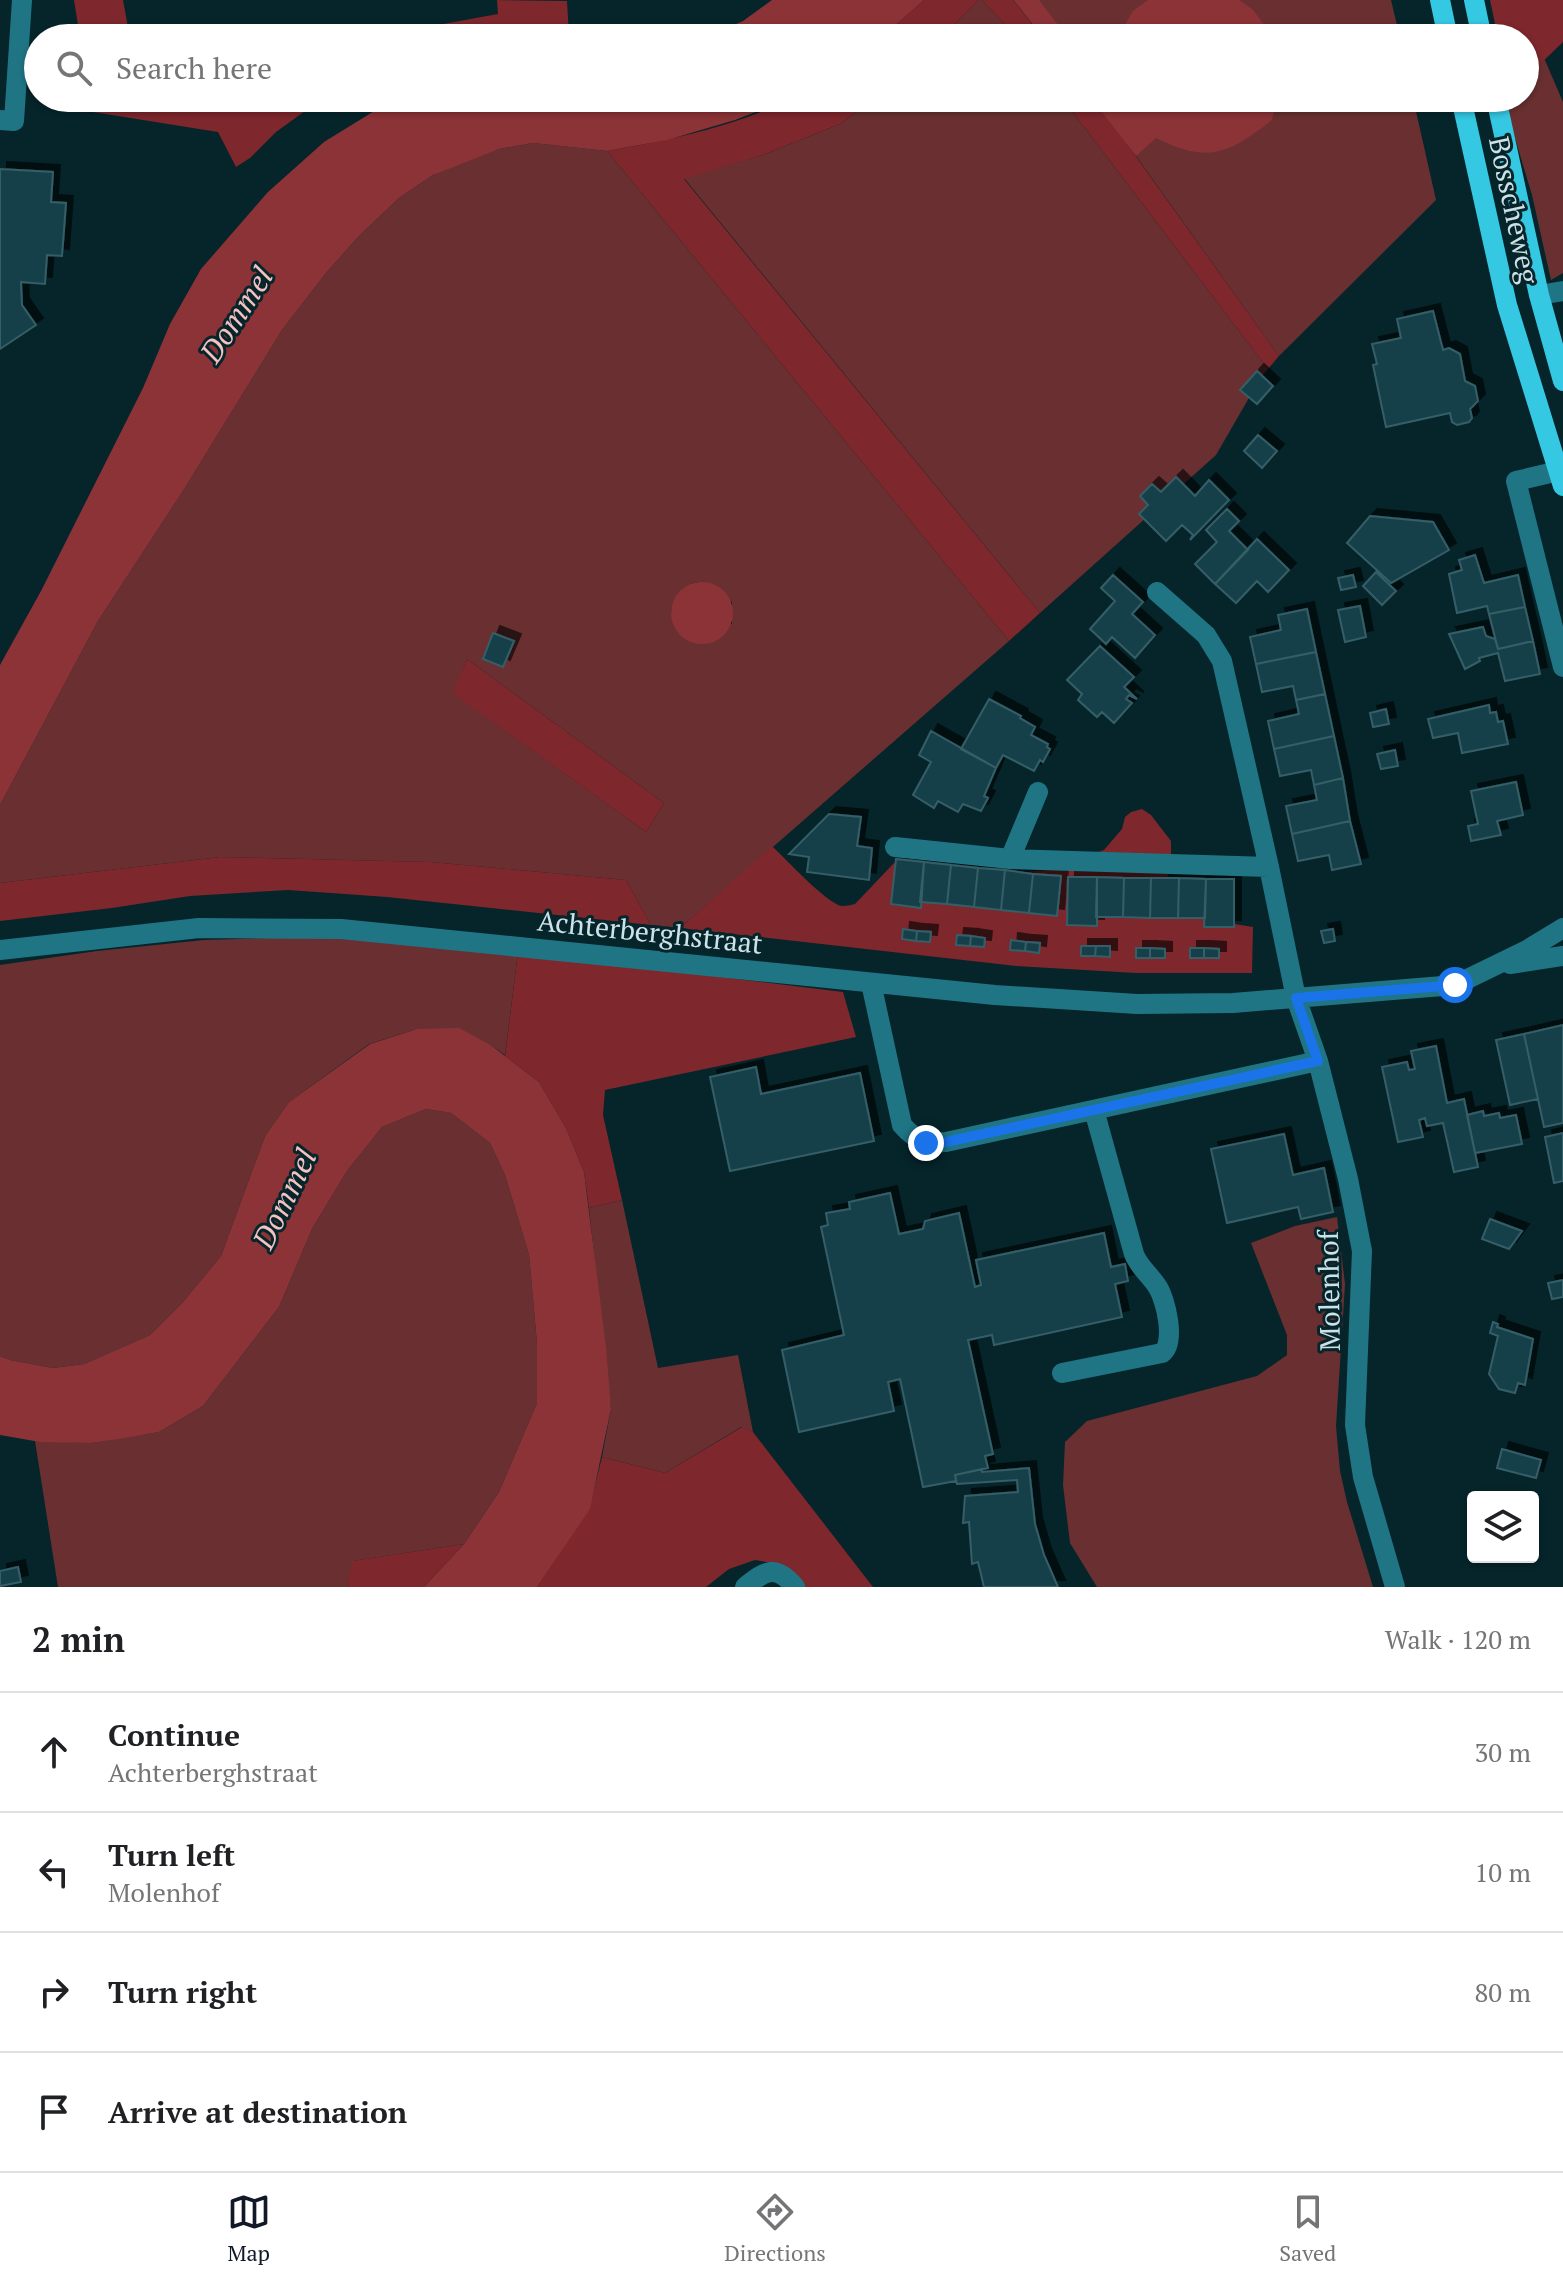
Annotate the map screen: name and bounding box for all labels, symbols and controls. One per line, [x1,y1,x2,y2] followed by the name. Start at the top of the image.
[24,24,1539,112] search box
[52,46,96,90] icon: search
[116,48,272,88] text: Search here
[1481,133,1548,288] street label: Bosscheweg
[190,258,282,371] water label: Dommel
[536,901,765,962] street label: Achterberghstraat
[1437,967,1473,1003] route start
[908,1125,944,1161] route end
[242,1141,326,1256] water label: Dommel
[1309,1228,1348,1352] street label: Molenhof
[1467,1491,1539,1563] map controls
[1467,1491,1539,1563] button: layers
[32,1617,125,1662] text: 2 min
[1385,1622,1531,1656] text: Walk · 120 m
[108,1715,240,1755] text: Continue
[32,1730,76,1774] icon: ahead
[1475,1735,1531,1769] text: 30 m
[108,1755,318,1789] text: Achterberghstraat
[108,1835,235,1875] text: Turn left
[32,1850,76,1894] icon: left
[1475,1855,1531,1889] text: 10 m
[108,1875,220,1909] text: Molenhof
[32,1970,76,2014] icon: right
[108,1972,257,2012] text: Turn right
[1475,1975,1531,2009] text: 80 m
[32,2090,76,2134] icon: arrive
[108,2092,407,2132] text: Arrive at destination
[227,2190,271,2267] tab: Map
[724,2190,826,2267] tab: Directions
[1279,2190,1336,2267] tab: Saved

